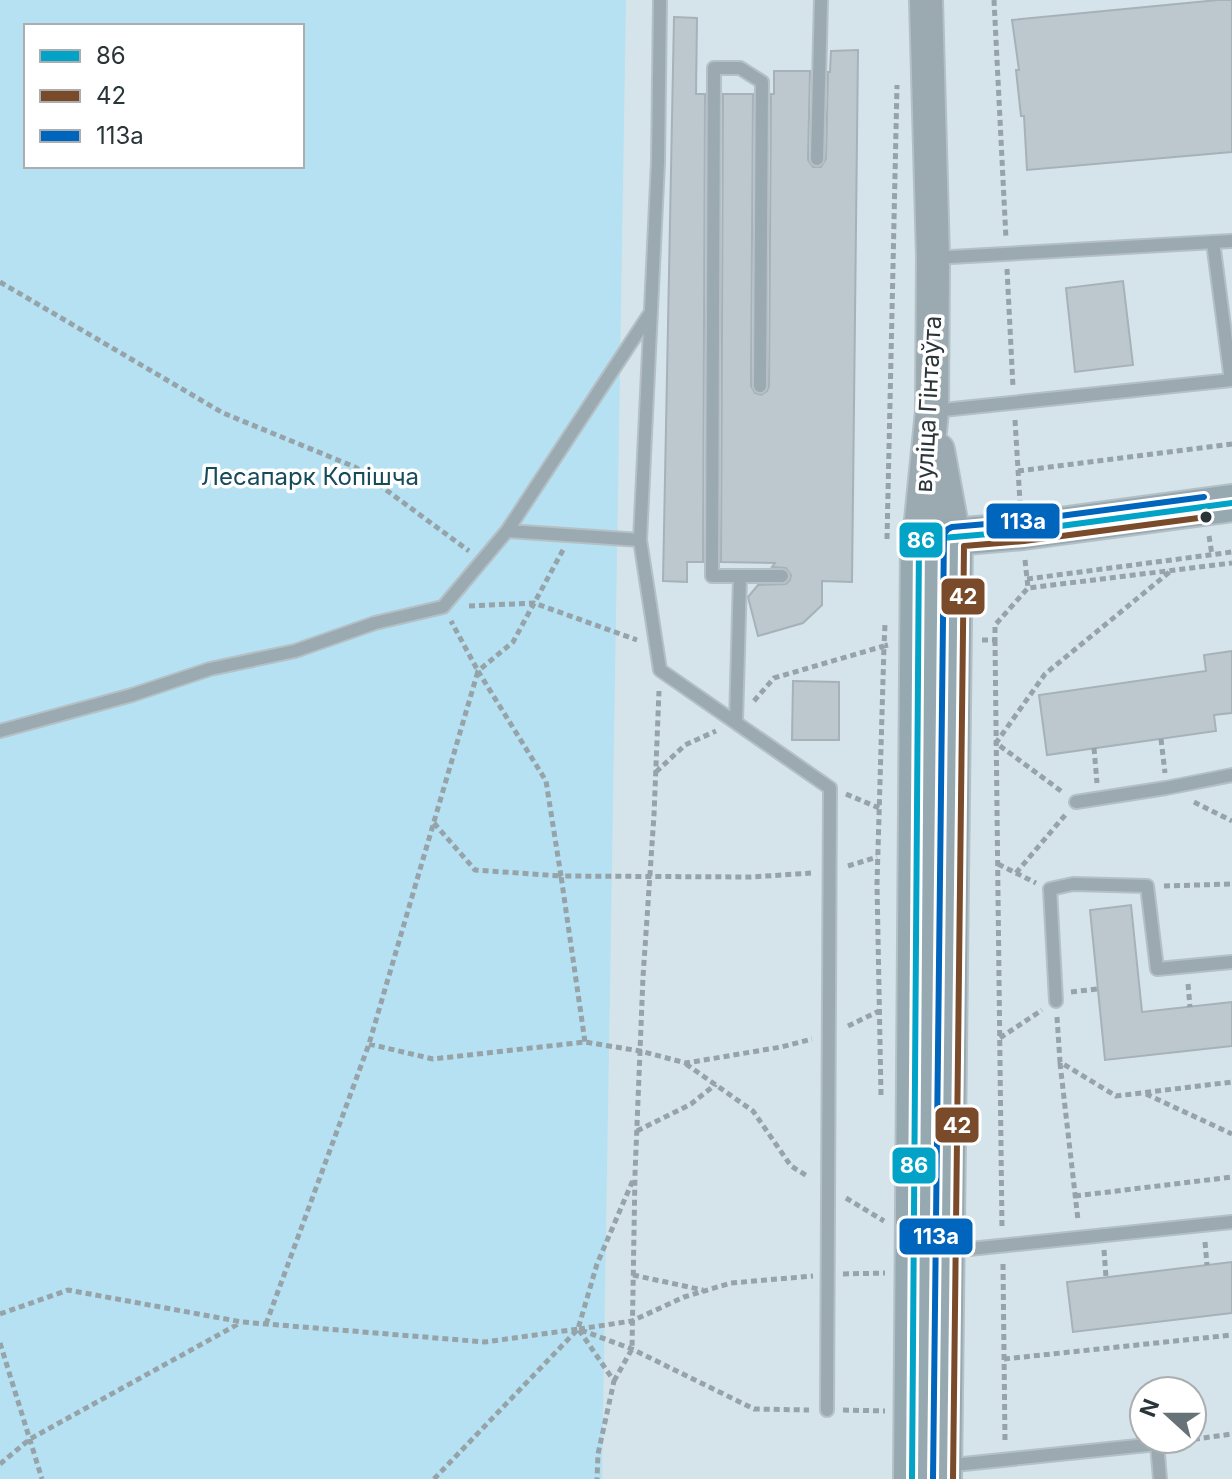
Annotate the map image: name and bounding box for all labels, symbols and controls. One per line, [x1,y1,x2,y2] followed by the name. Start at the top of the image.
[24,24,304,168] legend
[96,41,126,70] text: 86
[96,81,126,110] text: 42
[96,121,144,150] text: 113а
[909,315,947,493] street label: вуліца Гінтаўта
[201,462,419,491] park label: Лесапарк Копішча
[985,502,1061,540] line badge: 113а
[1000,508,1046,534] text: 113а
[1198,509,1214,525] unlabelled marker
[898,521,944,559] line badge: 86
[907,527,935,553] text: 86
[940,577,986,616] line badge: 42
[949,583,977,609] text: 42
[934,1106,980,1144] line badge: 42
[943,1112,971,1138] text: 42
[891,1146,937,1185] line badge: 86
[900,1152,928,1178] text: 86
[898,1217,974,1256] line badge: 113а
[913,1223,959,1249] text: 113а
[1128,1375,1208,1455] north arrow
[1134,1395,1164,1420] text: N

